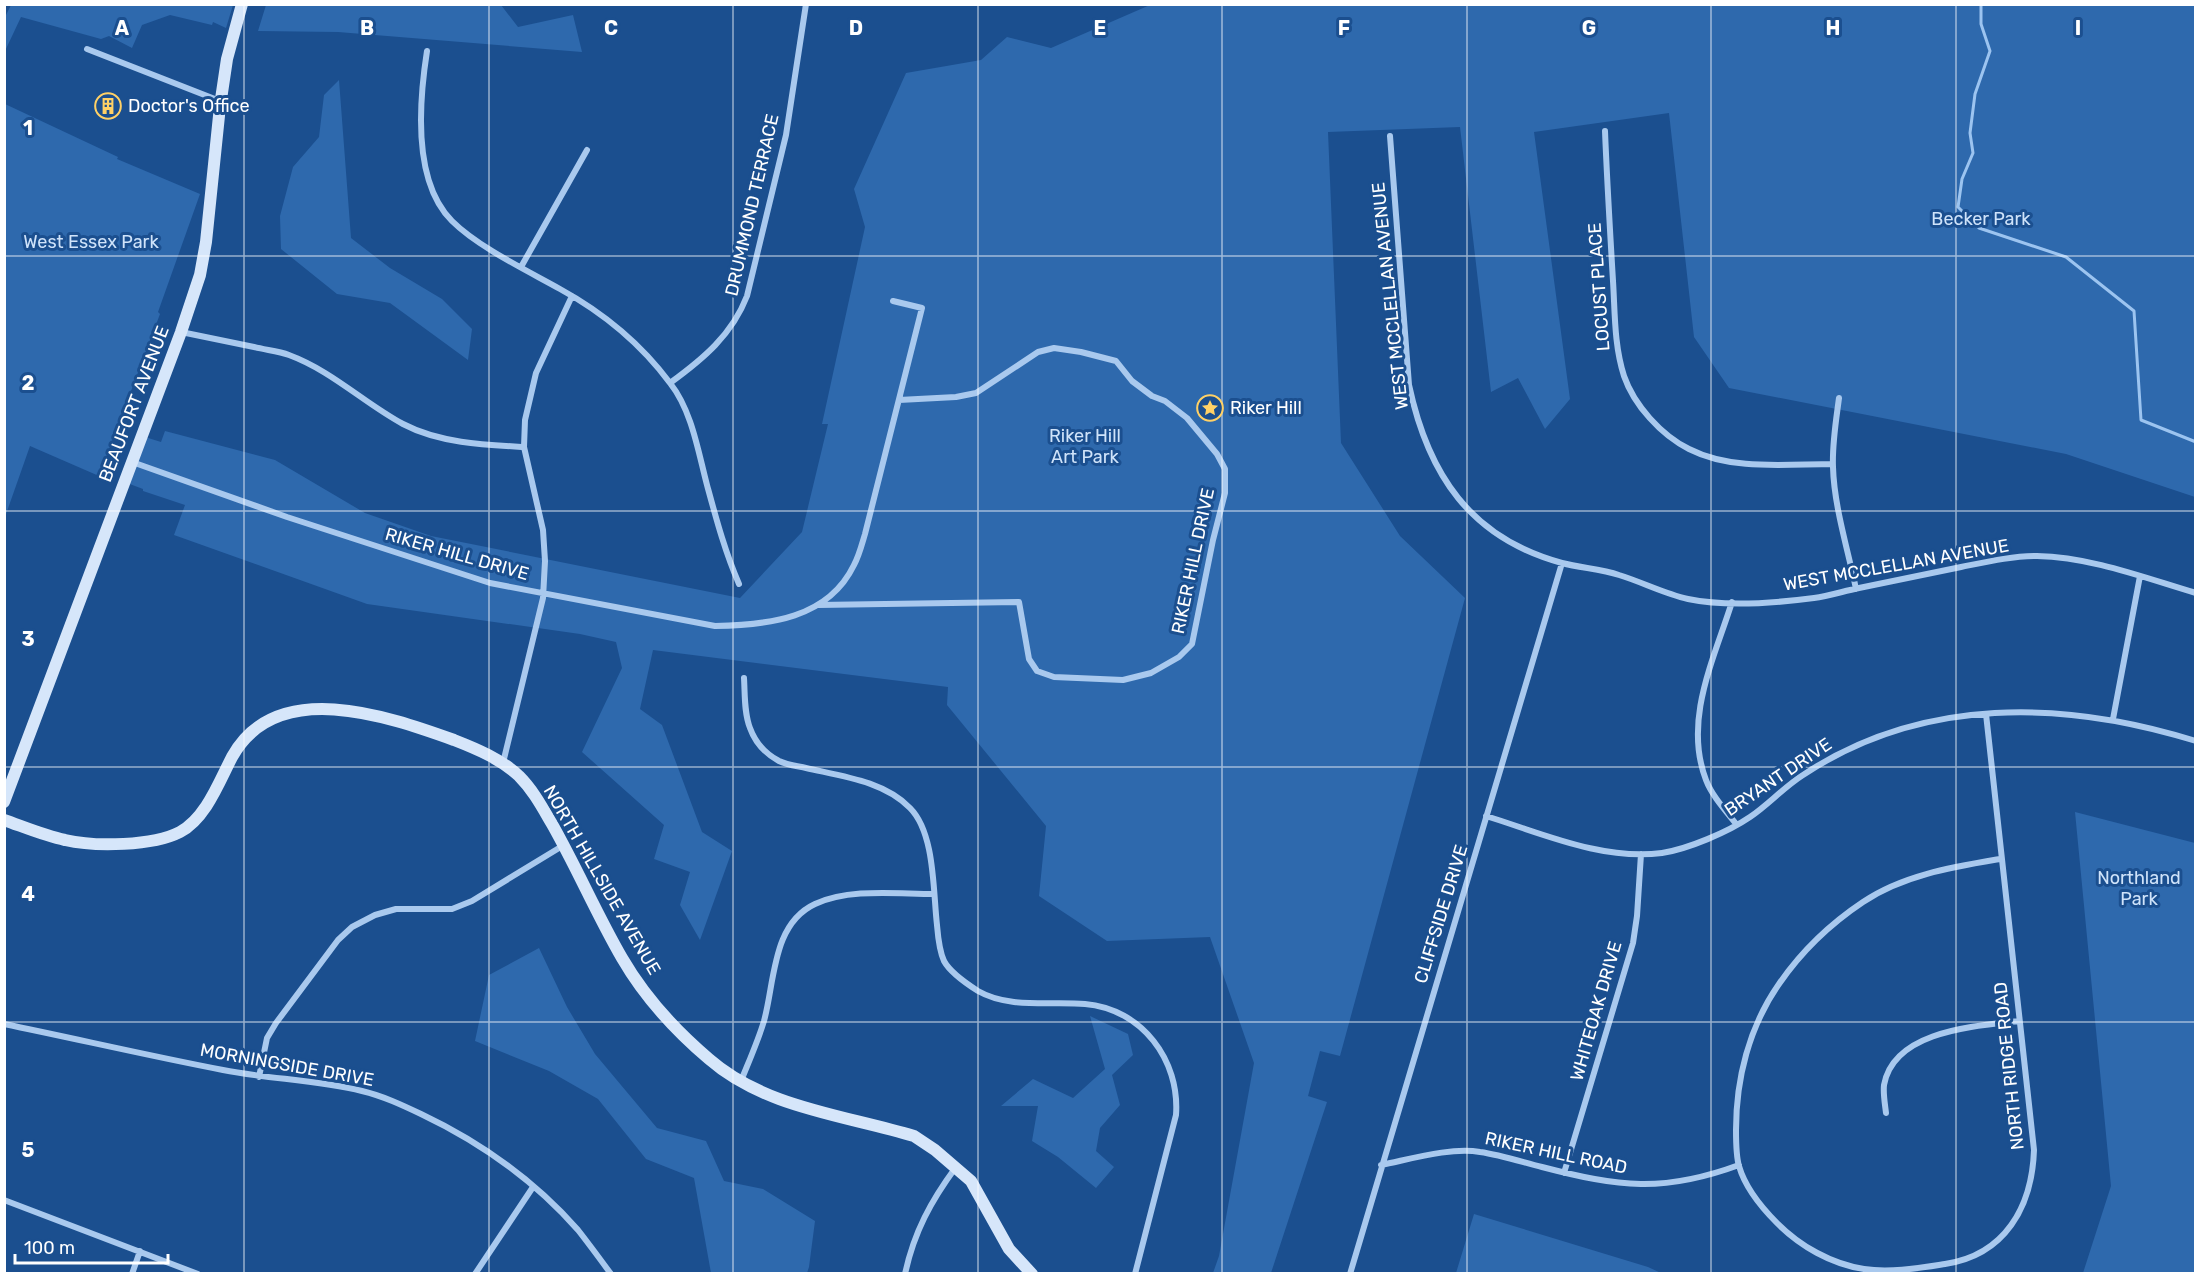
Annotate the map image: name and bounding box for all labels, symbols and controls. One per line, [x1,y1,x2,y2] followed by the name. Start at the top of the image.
[115,16,130,40] text: A
[360,16,374,40] text: B
[604,16,618,40] text: C
[849,16,863,40] text: D
[1094,16,1106,40] text: E
[1338,16,1350,40] text: F
[1582,16,1596,40] text: G
[1826,16,1840,40] text: H
[2075,16,2081,40] text: I
[93,91,123,121] building icon: Doctor's Office
[128,95,250,117] place label: Doctor's Office
[720,112,784,298] street label: DRUMMOND TERRACE
[23,116,33,140] text: 1
[1367,181,1413,411] street label: WEST MCCLELLAN AVENUE
[1931,208,2031,230] park label: Becker Park
[1584,222,1614,352] street label: LOCUST PLACE
[23,231,159,253] park label: West Essex Park
[94,323,174,485] street label: BEAUFORT AVENUE
[22,371,35,395] text: 2
[1195,393,1225,423] place icon: Riker Hill
[1230,397,1302,419] place label: Riker Hill
[1049,425,1121,468] park label: Riker Hill Art Park
[1167,486,1219,636] street label: RIKER HILL DRIVE
[383,523,531,585] street label: RIKER HILL DRIVE
[1781,534,2011,596] street label: WEST MCCLELLAN AVENUE
[21,627,35,651] text: 3
[1720,733,1836,821] street label: BRYANT DRIVE
[539,781,665,979] street label: NORTH HILLSIDE AVENUE
[1409,842,1473,986] street label: CLIFFSIDE DRIVE
[2097,867,2181,910] park label: Northland Park
[21,882,35,906] text: 4
[1566,939,1626,1083] street label: WHITEOAK DRIVE
[1989,981,2029,1151] street label: NORTH RIDGE ROAD
[198,1039,376,1091] street label: MORNINGSIDE DRIVE
[1483,1127,1629,1179] street label: RIKER HILL ROAD
[22,1138,35,1162] text: 5
[15,1227,168,1265] scale bar
[24,1237,75,1259] text: 100 m

